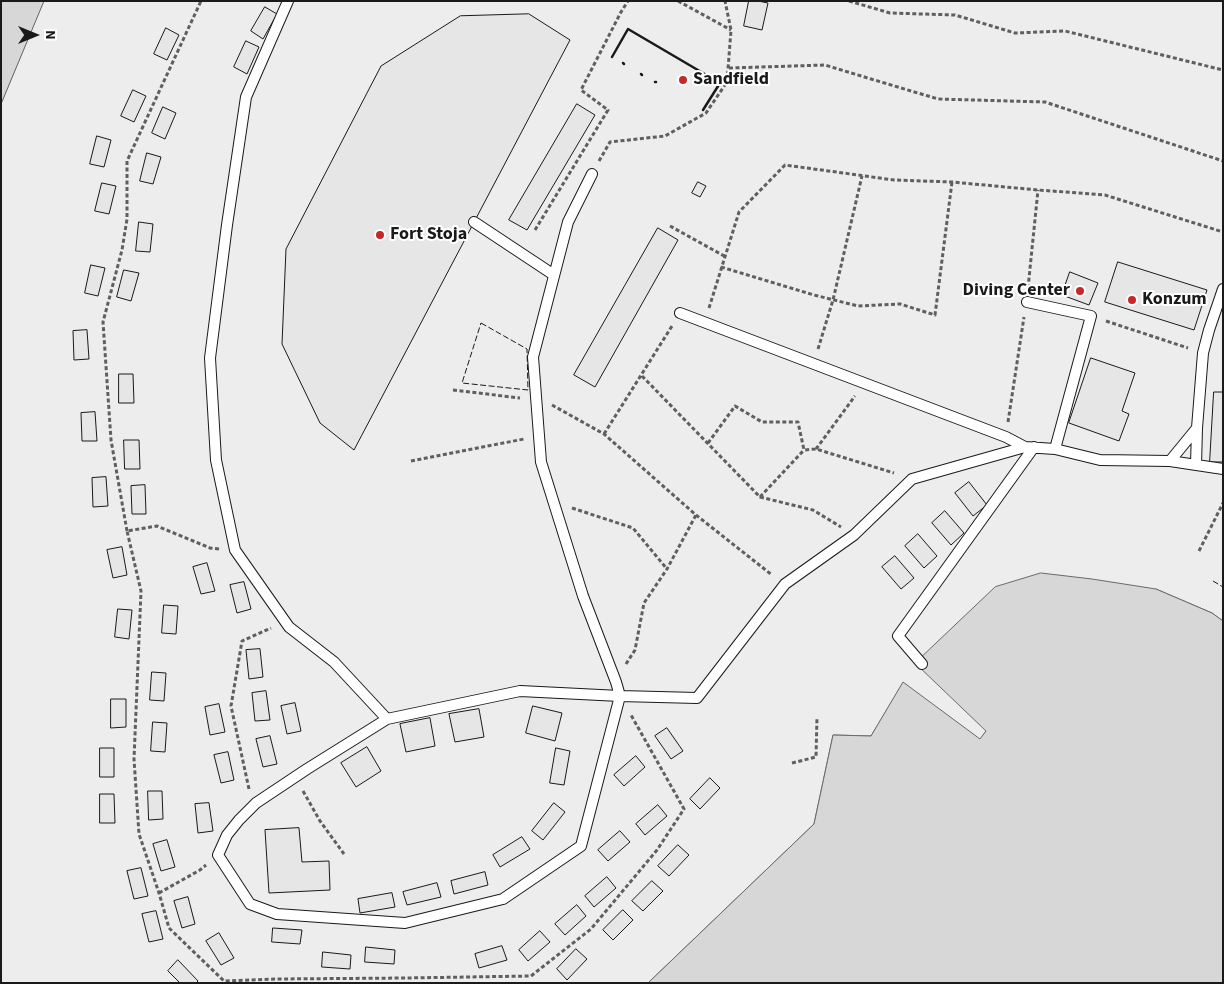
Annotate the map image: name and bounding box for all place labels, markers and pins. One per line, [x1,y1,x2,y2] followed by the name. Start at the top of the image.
[693,69,769,91] place label: Sandfield
[677,74,689,86] marker: Sandfield
[390,224,467,246] place label: Fort Stoja
[374,229,386,241] marker: Fort Stoja
[963,280,1070,302] place label: Diving Center
[1074,285,1086,297] marker: Diving Center
[1142,289,1207,311] place label: Konzum
[1126,294,1138,306] marker: Konzum

